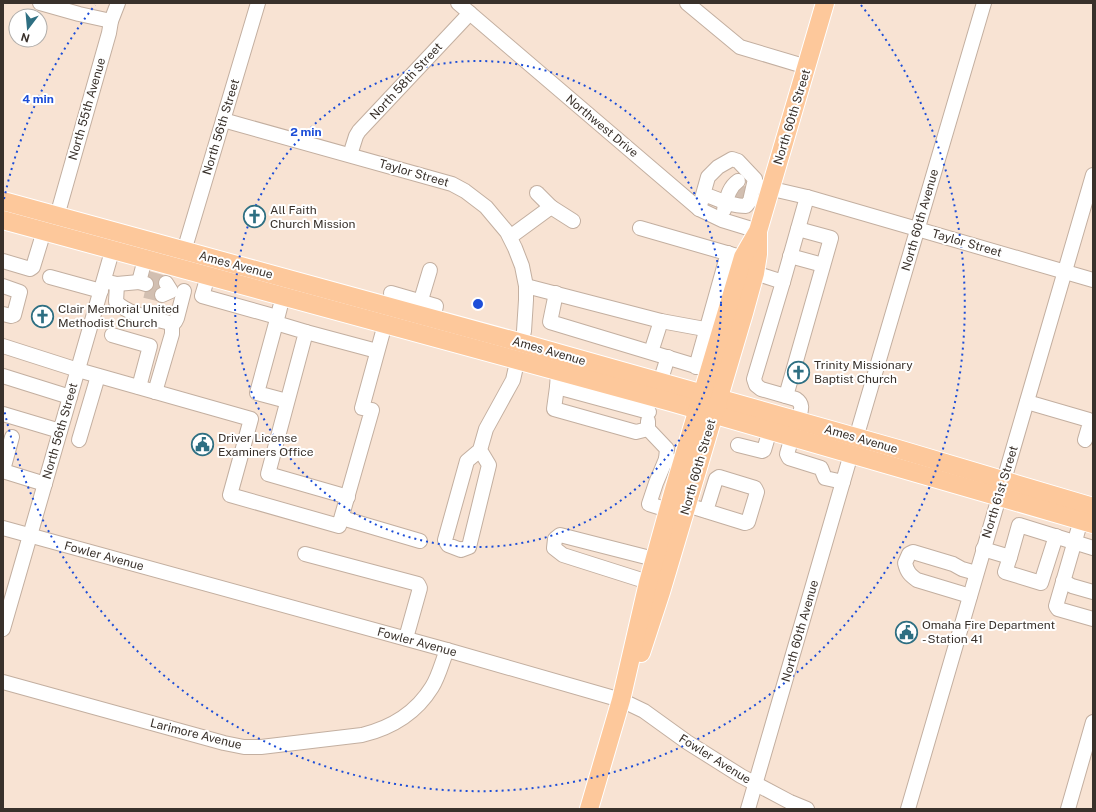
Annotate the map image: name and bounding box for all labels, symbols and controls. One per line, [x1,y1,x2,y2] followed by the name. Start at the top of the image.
[8,8,48,48] north arrow
[19,31,31,45] text: N
[367,39,445,122] street label: North 58th Street
[66,56,108,162] street label: North 55th Avenue
[771,67,813,166] street label: North 60th Street
[200,77,242,177] street label: North 56th Street
[22,92,54,106] text: 4 min
[563,92,641,160] street label: Northwest Drive
[290,125,322,139] text: 2 min
[377,156,451,190] street label: Taylor Street
[899,167,941,273] street label: North 60th Avenue
[270,203,356,231] place label: All Faith Church Mission
[242,204,268,230] church icon: All Faith Church Mission
[930,226,1004,260] street label: Taylor Street
[198,248,275,282] street label: Ames Avenue
[471,297,485,311] centre of rings
[58,302,179,330] place label: Clair Memorial United Methodist Church
[29,303,55,329] church icon: Clair Memorial United Methodist Church
[511,334,588,368] street label: Ames Avenue
[814,358,913,386] place label: Trinity Missionary Baptist Church
[785,359,811,385] church icon: Trinity Missionary Baptist Church
[40,381,81,481] street label: North 56th Street
[678,417,718,517] street label: North 60th Street
[823,422,900,456] street label: Ames Avenue
[218,431,314,459] place label: Driver License Examiners Office
[190,432,216,458] public building icon: Driver License Examiners Office
[979,444,1021,540] street label: North 61st Street
[63,539,146,573] street label: Fowler Avenue
[779,578,821,684] street label: North 60th Avenue
[922,618,1055,646] place label: Omaha Fire Department - Station 41
[894,619,920,645] public building icon: Omaha Fire Department - Station 41
[376,625,459,659] street label: Fowler Avenue
[149,716,243,752] street label: Larimore Avenue
[677,731,754,787] street label: Fowler Avenue

